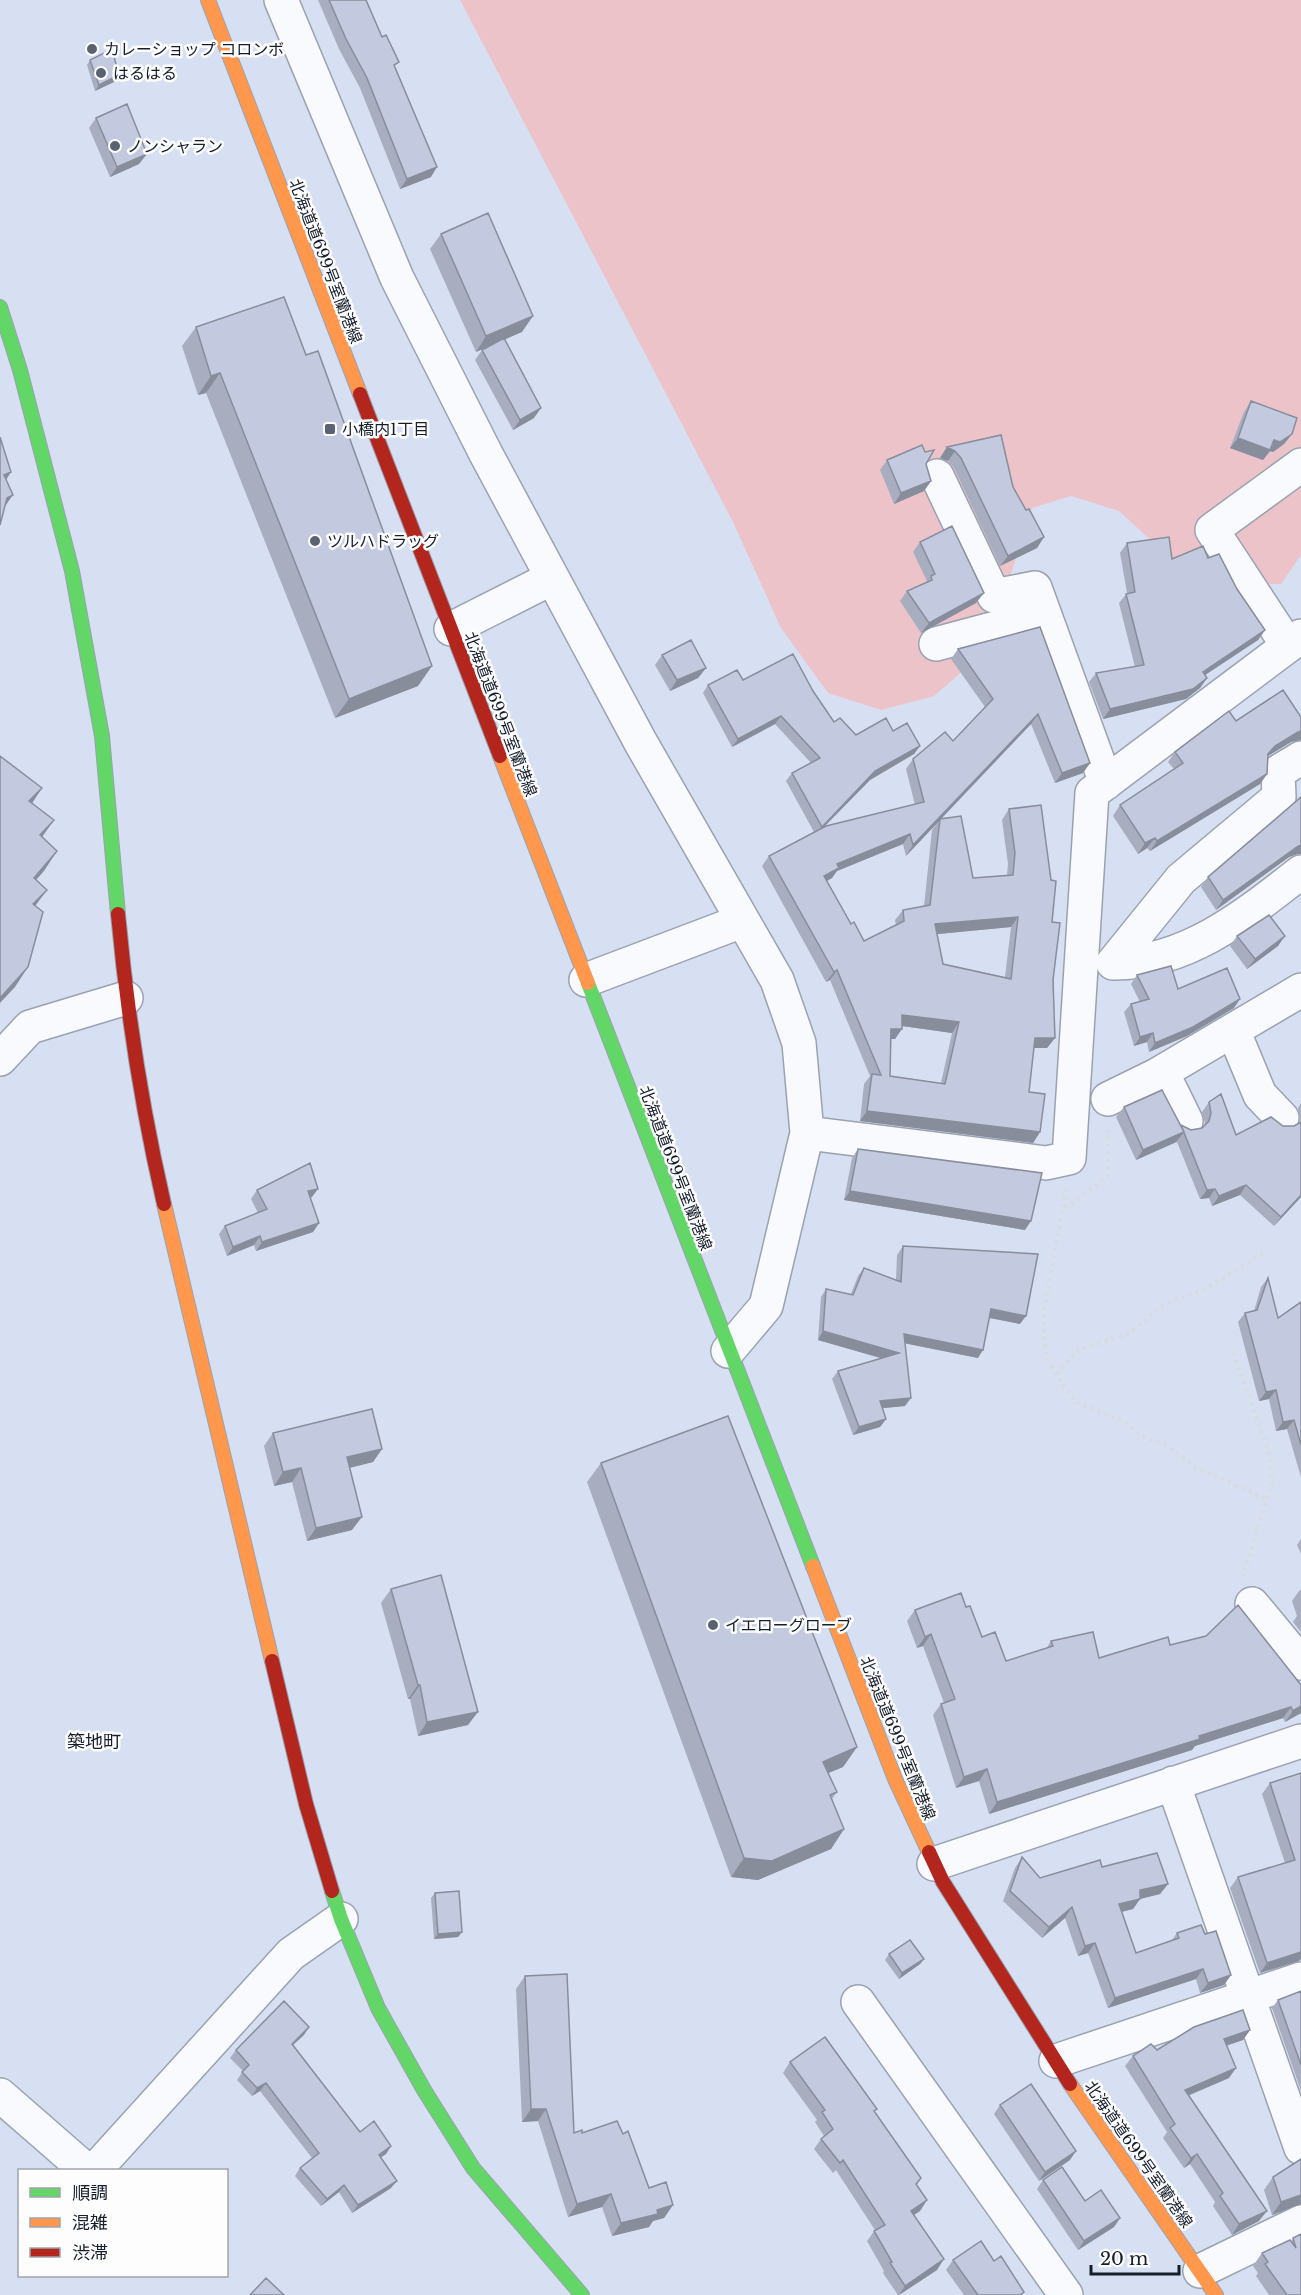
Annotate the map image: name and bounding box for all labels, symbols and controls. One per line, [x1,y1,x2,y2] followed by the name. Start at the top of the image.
[104,39,284,59] place label: カレーショップ コロンボ
[85,42,99,56] marker: カレーショップ コロンボ
[113,63,177,83] place label: はるはる
[94,66,108,80] marker: はるはる
[127,136,223,156] place label: ノンシャラン
[108,139,122,153] marker: ノンシャラン
[285,176,367,346] street label: 北海道道699号室蘭港線
[342,419,429,439] place label: 小橋内1丁目
[323,422,337,436] marker: 小橋内1丁目
[327,531,439,551] place label: ツルハドラッグ
[308,534,322,548] marker: ツルハドラッグ
[460,629,542,799] street label: 北海道道699号室蘭港線
[635,1083,717,1253] street label: 北海道道699号室蘭港線
[725,1615,852,1635] place label: イエローグローブ
[706,1618,720,1632] marker: イエローグローブ
[856,1653,940,1823] street label: 北海道道699号室蘭港線
[67,1731,121,1753] district label: 築地町
[1081,2077,1197,2231] street label: 北海道道699号室蘭港線
[18,2169,228,2277] legend
[72,2182,108,2204] text: 順調
[72,2212,108,2234] text: 混雑
[1091,2238,1180,2276] scale bar
[72,2242,108,2264] text: 渋滞
[1100,2248,1148,2270] text: 20 m

